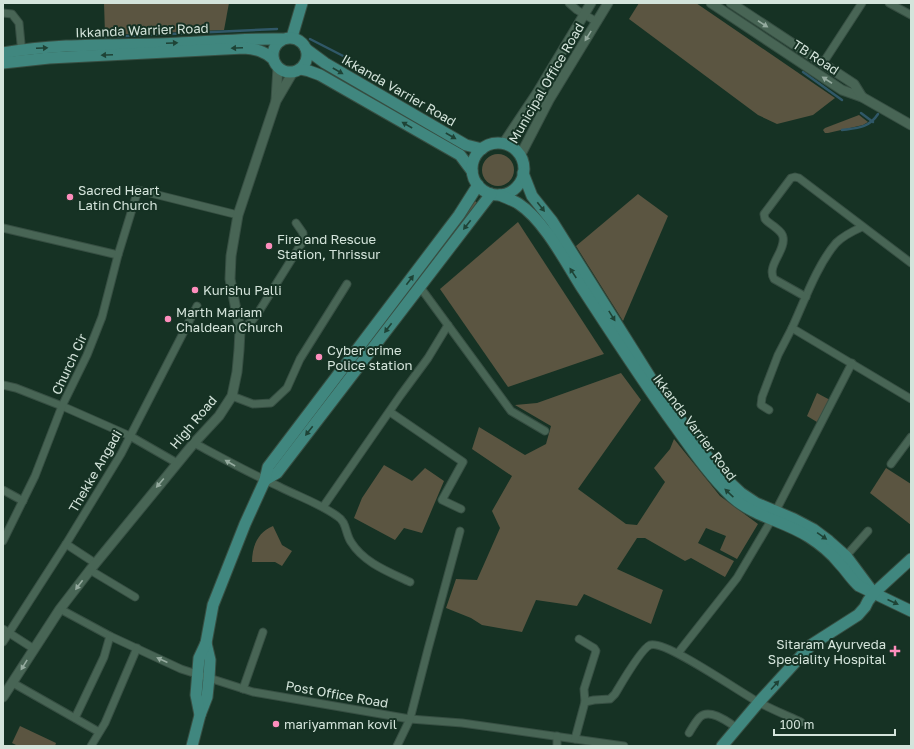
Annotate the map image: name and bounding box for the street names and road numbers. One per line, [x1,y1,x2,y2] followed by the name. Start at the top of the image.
[75,20,209,40] street label: Ikkanda Warrier Road
[505,20,587,146] street label: Municipal Office Road
[790,36,842,78] street label: TB Road
[339,51,459,129] street label: Ikkanda Varrier Road
[48,331,90,397] street label: Church Cir
[650,371,740,483] street label: Ikkanda Varrier Road
[166,392,220,452] street label: High Road
[65,427,125,515] street label: Thekke Angadi
[284,677,390,711] street label: Post Office Road

